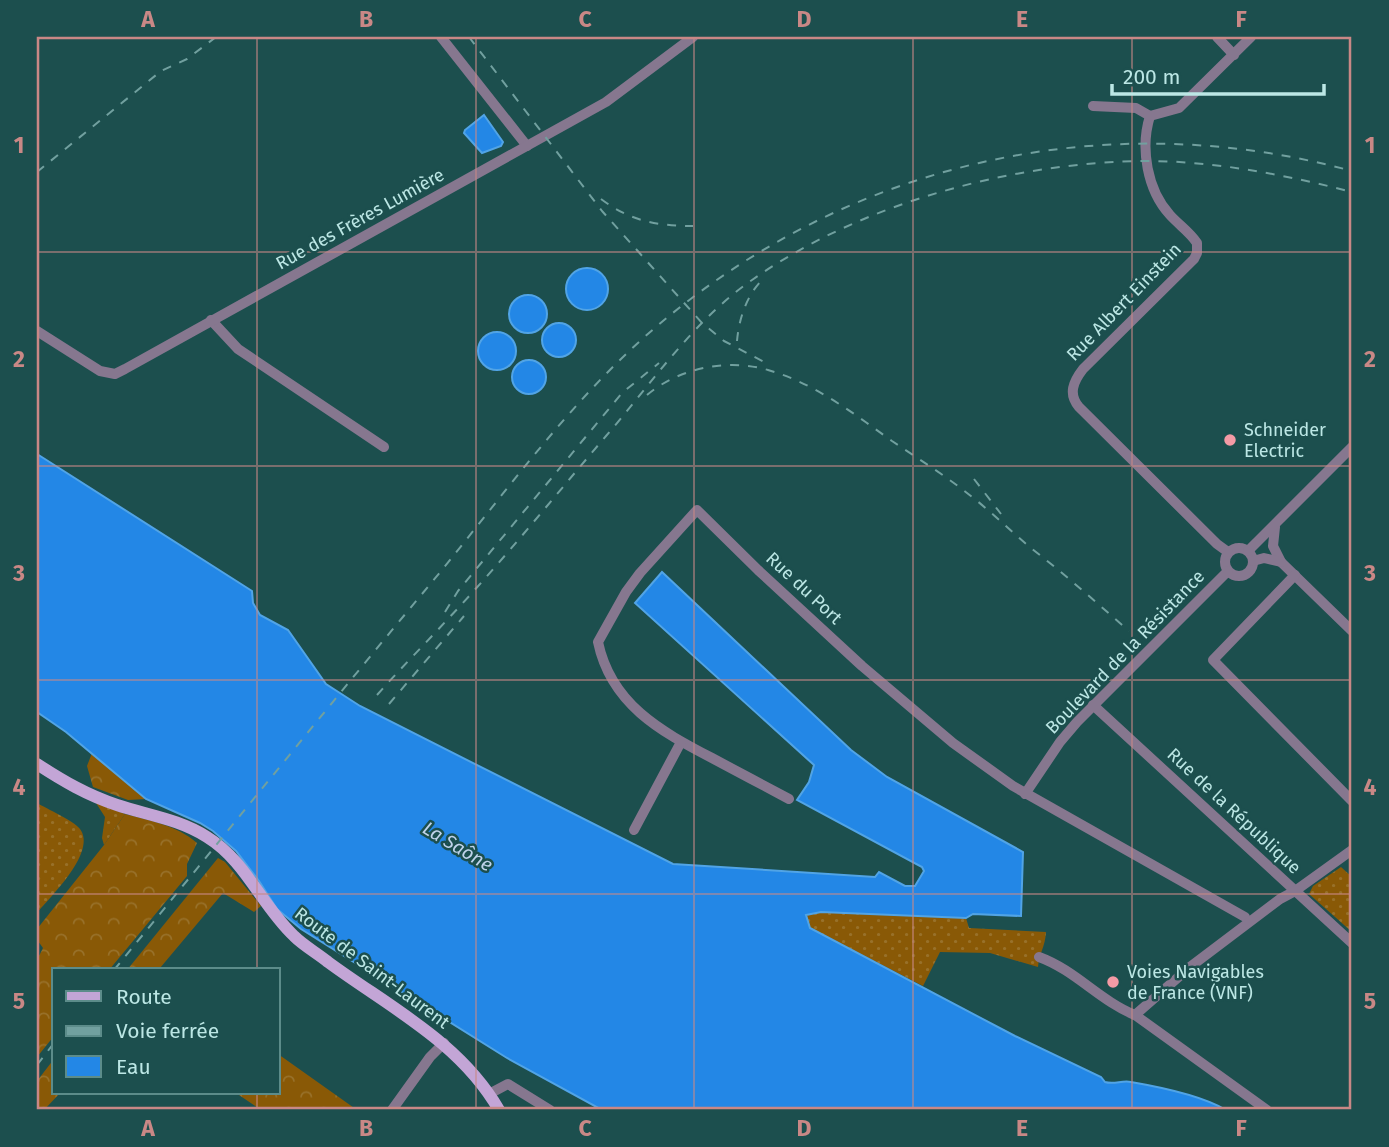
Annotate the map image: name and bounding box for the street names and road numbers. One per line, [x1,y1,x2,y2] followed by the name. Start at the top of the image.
[272,164,448,274] street label: Rue des Frères Lumière
[1062,238,1186,366] street label: Rue Albert Einstein
[761,547,847,629] street label: Rue du Port
[1041,565,1209,739] street label: Boulevard de la Résistance
[1163,743,1305,879] street label: Rue de la République
[290,903,454,1034] street label: Route de Saint-Laurent

